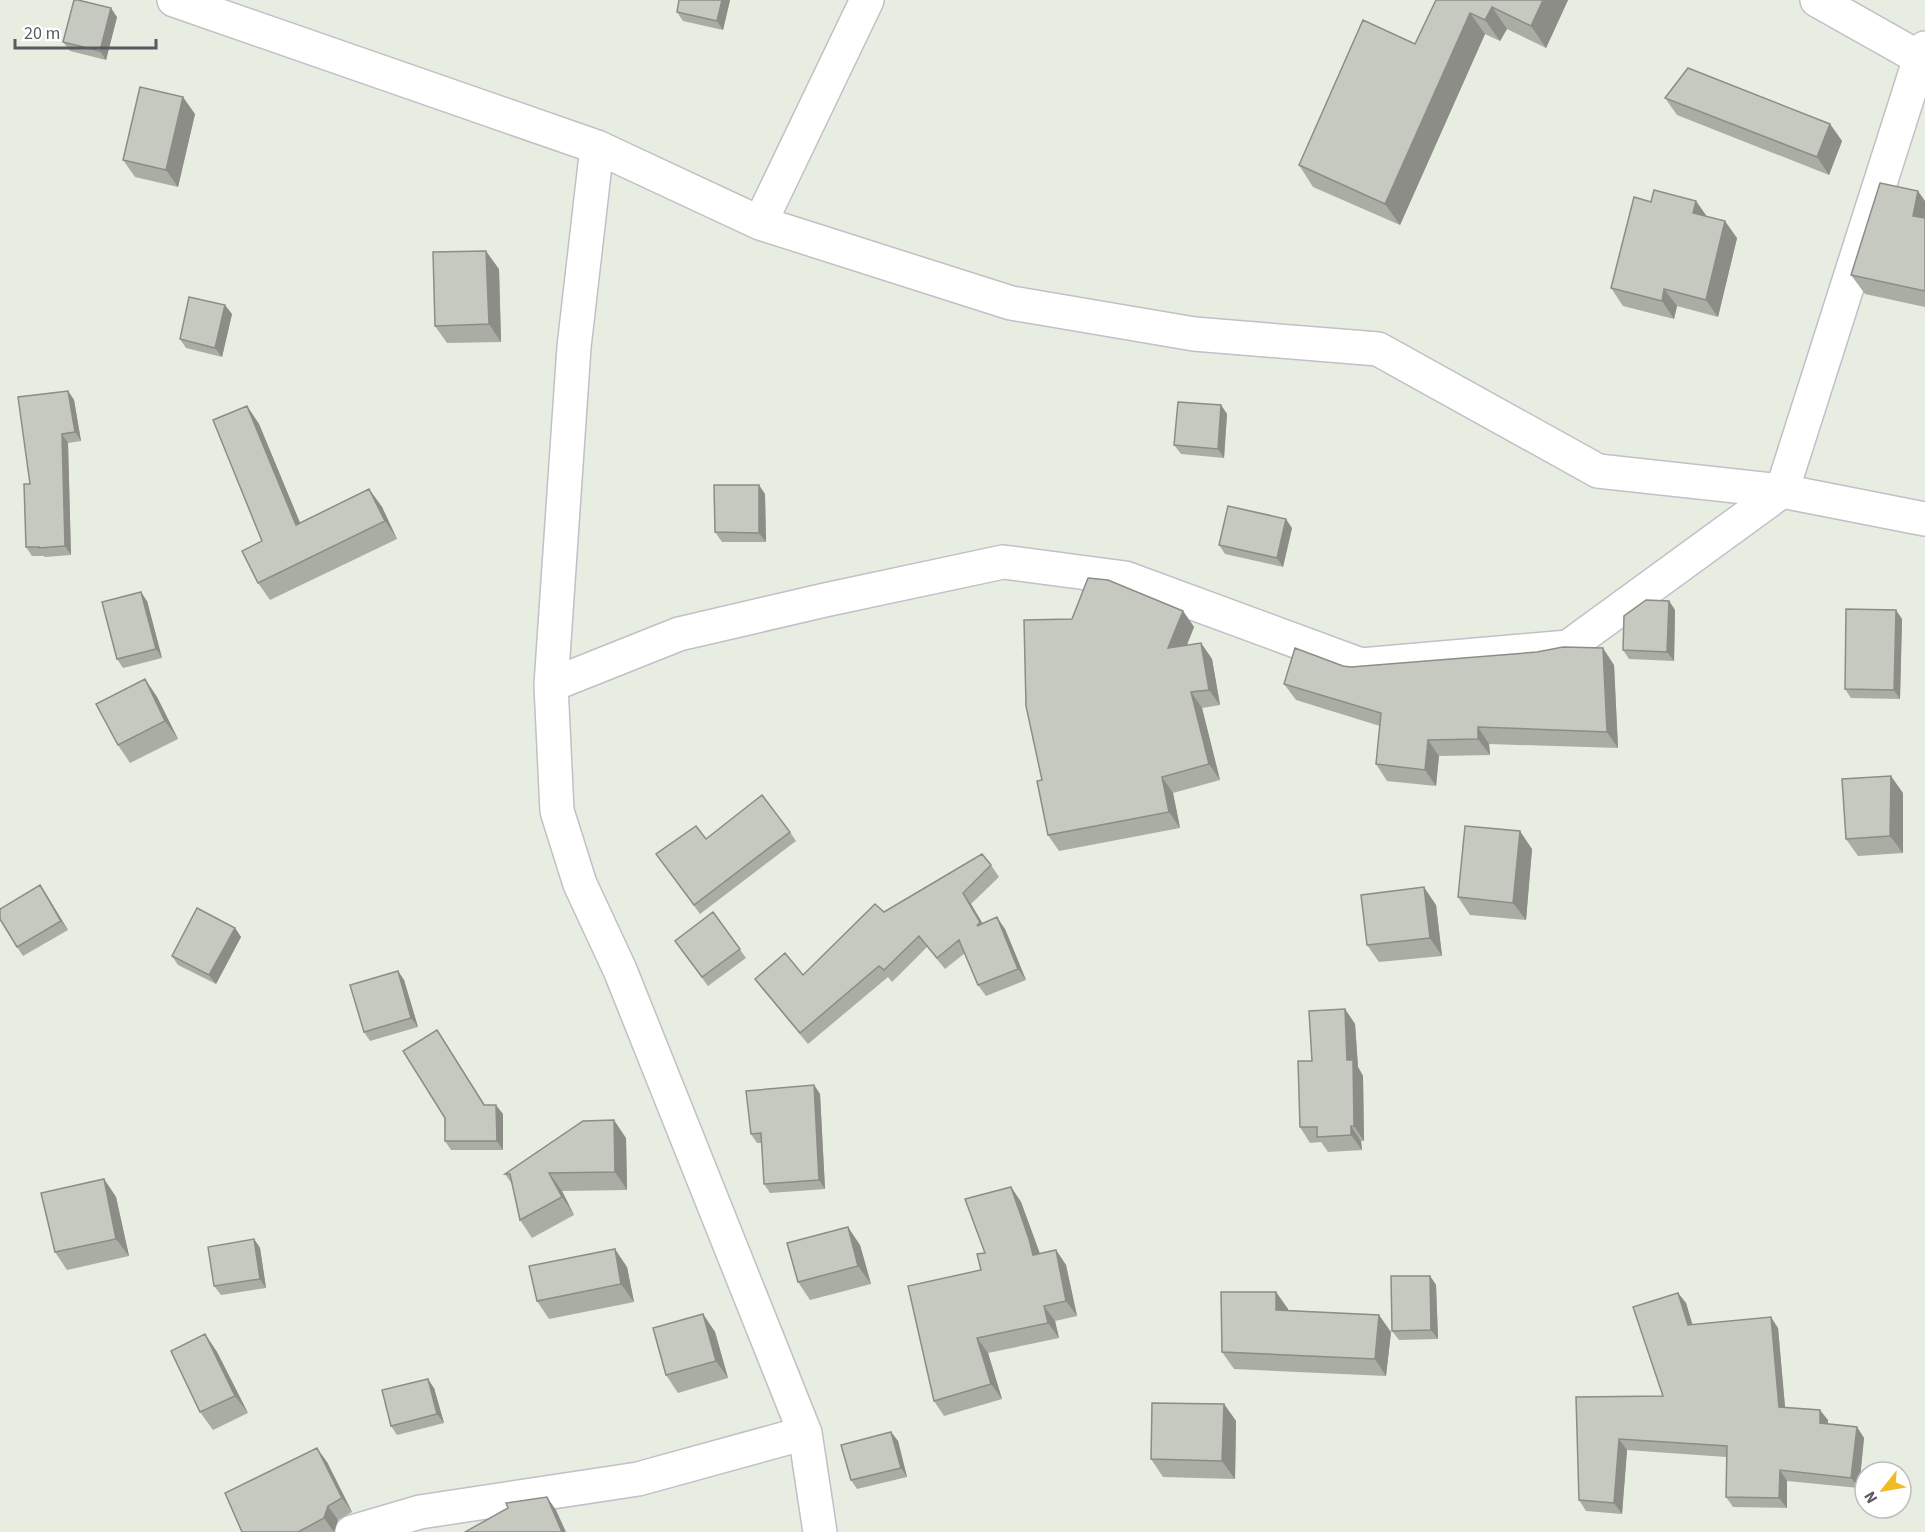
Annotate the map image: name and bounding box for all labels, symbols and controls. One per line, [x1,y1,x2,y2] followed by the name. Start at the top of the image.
[15,12,156,50] scale bar
[24,21,60,46] text: 20 m
[1853,1460,1913,1520] north arrow
[1859,1487,1883,1507] text: N

